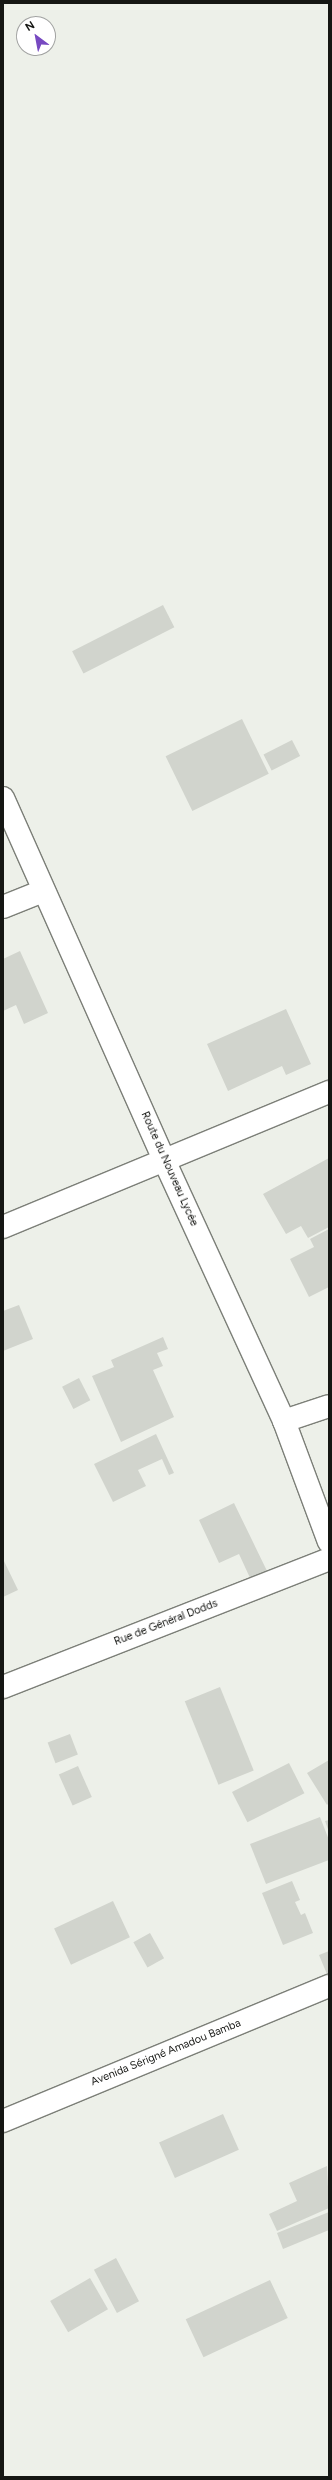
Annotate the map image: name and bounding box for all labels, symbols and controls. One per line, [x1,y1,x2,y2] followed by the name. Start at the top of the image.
[16,16,56,56] north arrow
[23,18,37,34] text: N
[138,1110,200,1228] street label: Route du Nouveau Lycée
[112,1597,220,1649] street label: Rue de Général Dodds
[89,2017,243,2089] street label: Avenida Sérigné Amadou Bamba

